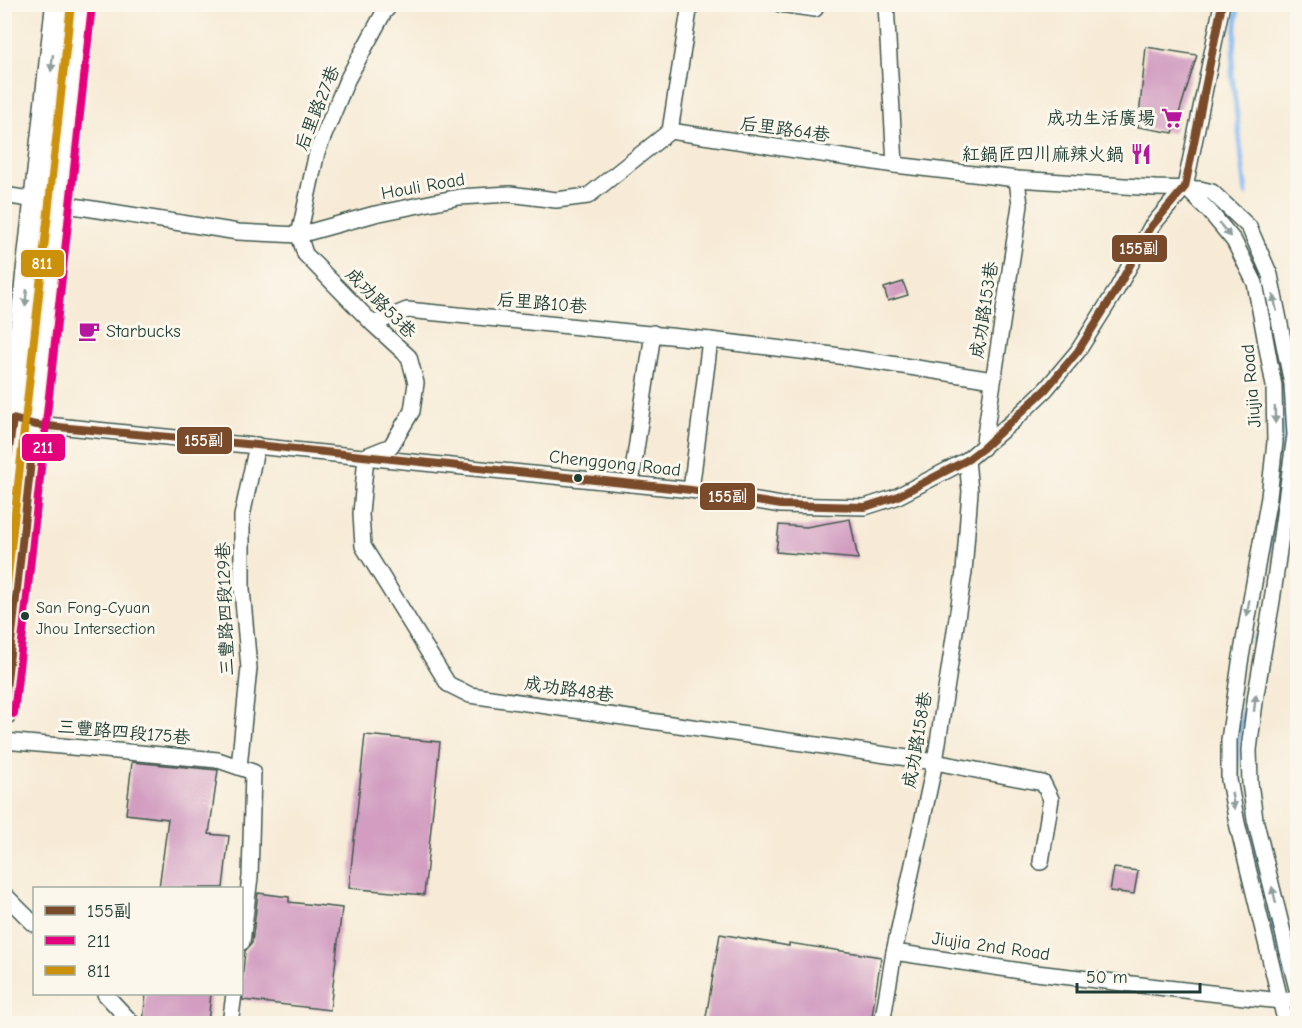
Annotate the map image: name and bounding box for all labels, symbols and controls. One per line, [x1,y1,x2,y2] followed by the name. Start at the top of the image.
[47,53,57,72] one-way arrow
[291,63,344,154] street label: 后里路27巷
[1160,106,1184,130] supermarket icon: 成功生活廣場
[1047,108,1155,129] place label: 成功生活廣場
[739,113,831,146] street label: 后里路64巷
[1129,142,1153,166] restaurant icon: 紅鍋匠四川麻辣火鍋
[962,144,1124,165] place label: 紅鍋匠四川麻辣火鍋
[380,169,467,204] street label: Houli Road
[1218,222,1231,237] one-way arrow
[1111,234,1168,263] line badge: 155副
[1119,240,1159,258] text: 155副
[20,249,65,278] line badge: 811
[32,255,52,273] text: 811
[966,260,1003,360] street label: 成功路153巷
[341,264,420,343] street label: 成功路53巷
[21,289,31,308] one-way arrow
[496,289,588,318] street label: 后里路10巷
[1270,294,1280,312] one-way arrow
[77,319,101,343] cafe icon: Starbucks
[106,321,181,342] place label: Starbucks
[1237,343,1266,429] street label: Jiujia Road
[1270,406,1280,425] one-way arrow
[176,426,233,455] line badge: 155副
[184,432,224,450] text: 155副
[21,433,66,462] line badge: 211
[33,439,53,457] text: 211
[548,446,682,481] street label: Chenggong Road
[572,472,584,484] unlabelled marker
[699,482,756,511] line badge: 155副
[708,488,748,506] text: 155副
[213,542,238,676] street label: 三豐路四段129巷
[36,599,155,638] place label: San Fong-Cyuan Jhou Intersection
[1244,599,1253,618] one-way arrow
[19,610,31,622] marker: San Fong-Cyuan Jhou Intersection
[523,673,615,706] street label: 成功路48巷
[899,690,936,790] street label: 成功路158巷
[1250,694,1259,713] one-way arrow
[57,716,191,749] street label: 三豐路四段175巷
[1229,792,1238,811] one-way arrow
[1268,886,1278,904] one-way arrow
[33,887,243,995] legend
[87,901,132,922] text: 155副
[931,928,1051,965] street label: Jiujia 2nd Road
[87,931,111,952] text: 211
[1077,956,1200,994] scale bar
[87,961,111,982] text: 811
[1086,967,1128,988] text: 50 m

